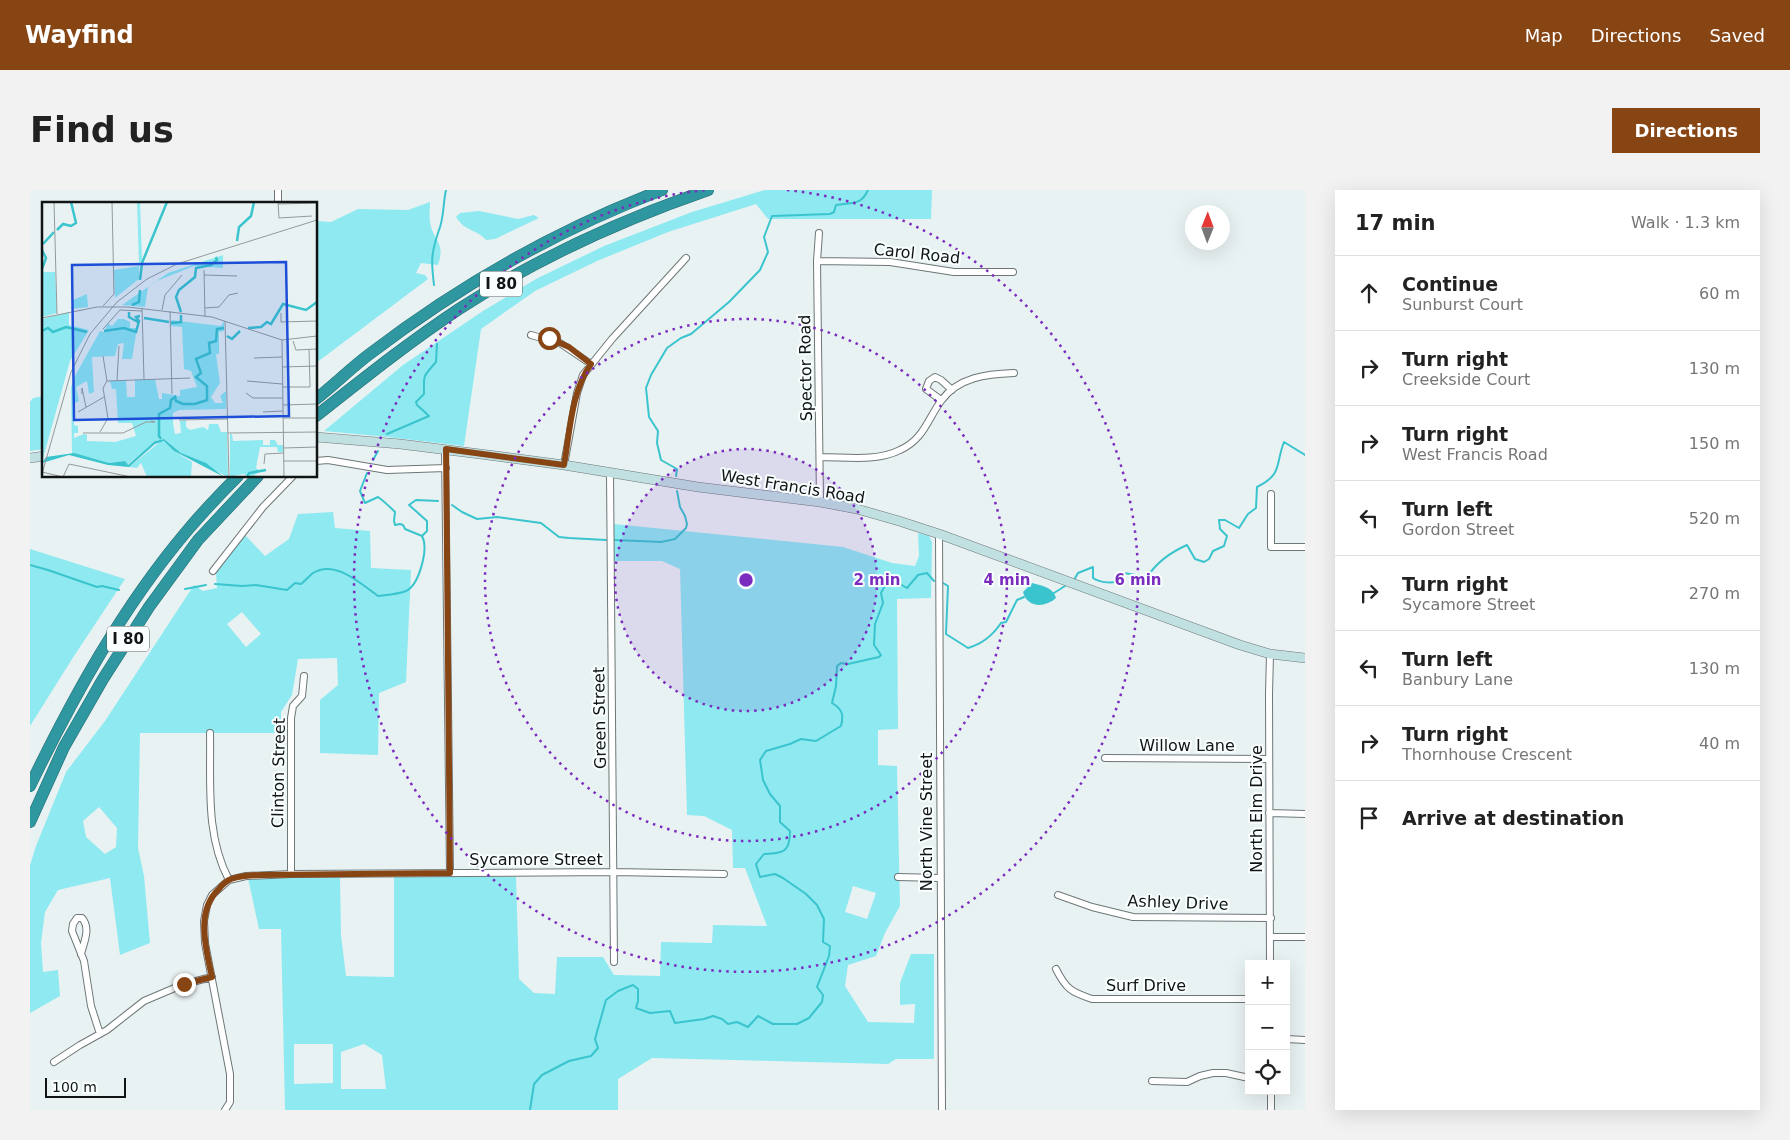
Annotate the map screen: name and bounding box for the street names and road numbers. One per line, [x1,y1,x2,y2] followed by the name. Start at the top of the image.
[873,240,961,267] street label: Carol Road
[480,272,522,296] road number: I 80
[795,314,816,422] street label: Spector Road
[719,466,866,507] street label: West Francis Road
[107,626,149,652] road number: I 80
[589,667,610,769] street label: Green Street
[268,718,289,828] street label: Clinton Street
[1139,736,1235,755] street label: Willow Lane
[1247,745,1266,873] street label: North Elm Drive
[917,753,936,891] street label: North Vine Street
[469,850,603,869] street label: Sycamore Street
[1127,891,1229,914] street label: Ashley Drive
[1106,976,1186,995] street label: Surf Drive

